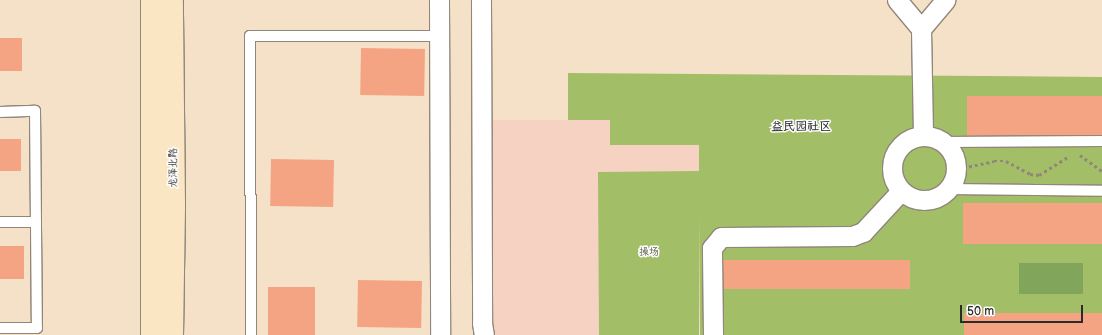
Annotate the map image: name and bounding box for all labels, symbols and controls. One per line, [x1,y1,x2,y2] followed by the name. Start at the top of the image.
[771,120,831,134] district label: 益民园社区
[168,148,180,188] street label: 龙泽北路
[639,247,659,259] park label: 操场
[962,297,1085,323] scale bar
[967,304,994,319] text: 50 m

